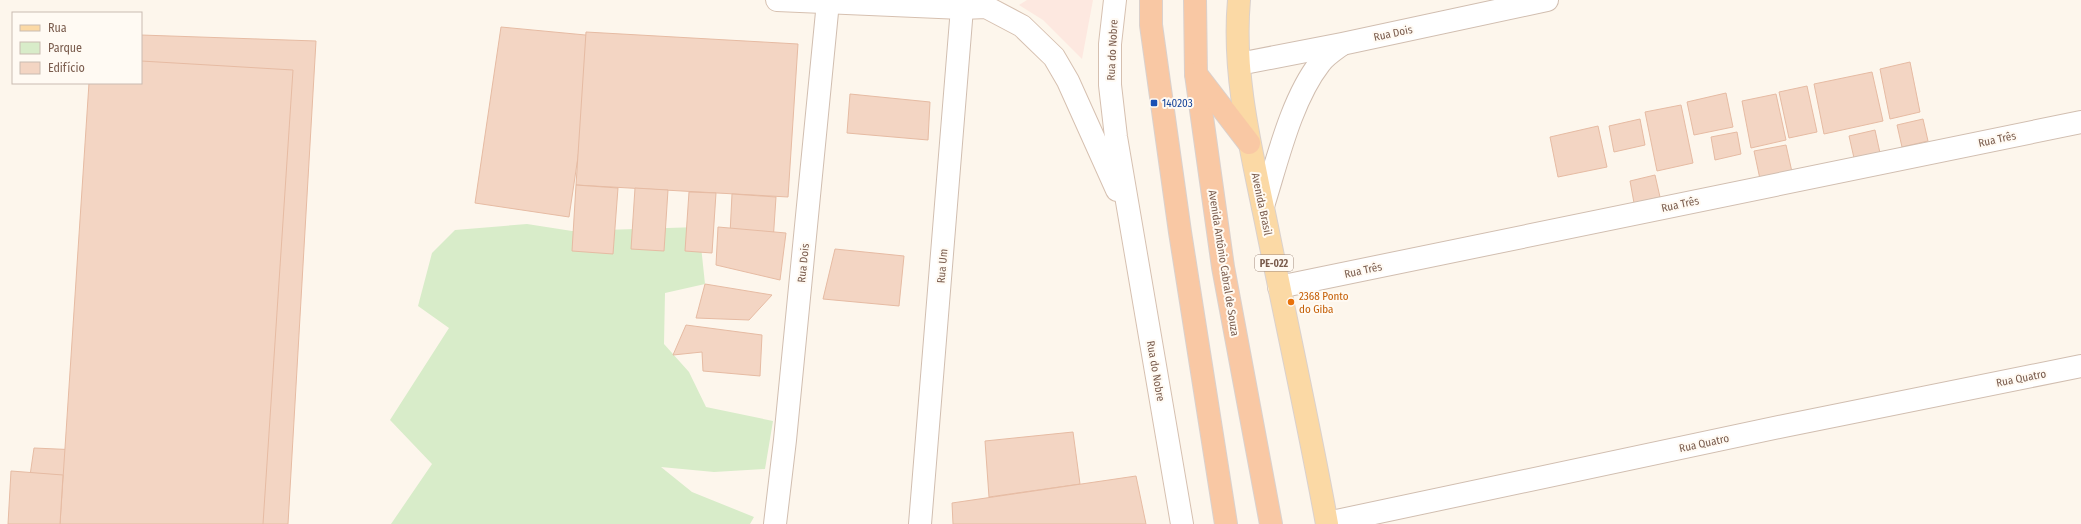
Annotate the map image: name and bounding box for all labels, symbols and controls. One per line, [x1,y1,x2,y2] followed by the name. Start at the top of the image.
[12,12,142,84] legend
[1104,19,1121,81] street label: Rua do Nobre
[48,21,67,35] text: Rua
[1372,23,1414,44] street label: Rua Dois
[48,41,82,55] text: Parque
[48,61,85,75] text: Edifício
[1162,97,1193,110] place label: 140203
[1149,98,1159,108] marker: 140203
[1977,129,2017,150] street label: Rua Três
[1249,172,1275,237] street label: Avenida Brasil
[1206,189,1241,337] street label: Avenida Antônio Cabral de Souza
[1660,194,1700,215] street label: Rua Três
[795,242,812,283] street label: Rua Dois
[935,248,950,284] street label: Rua Um
[1255,255,1293,271] road number: PE-022
[1343,260,1383,281] street label: Rua Três
[1299,290,1349,316] place label: 2368 Ponto do Giba
[1286,297,1296,307] marker: 2368 Ponto do Giba
[1144,340,1167,402] street label: Rua do Nobre
[1995,367,2047,390] street label: Rua Quatro
[1678,432,1730,455] street label: Rua Quatro

